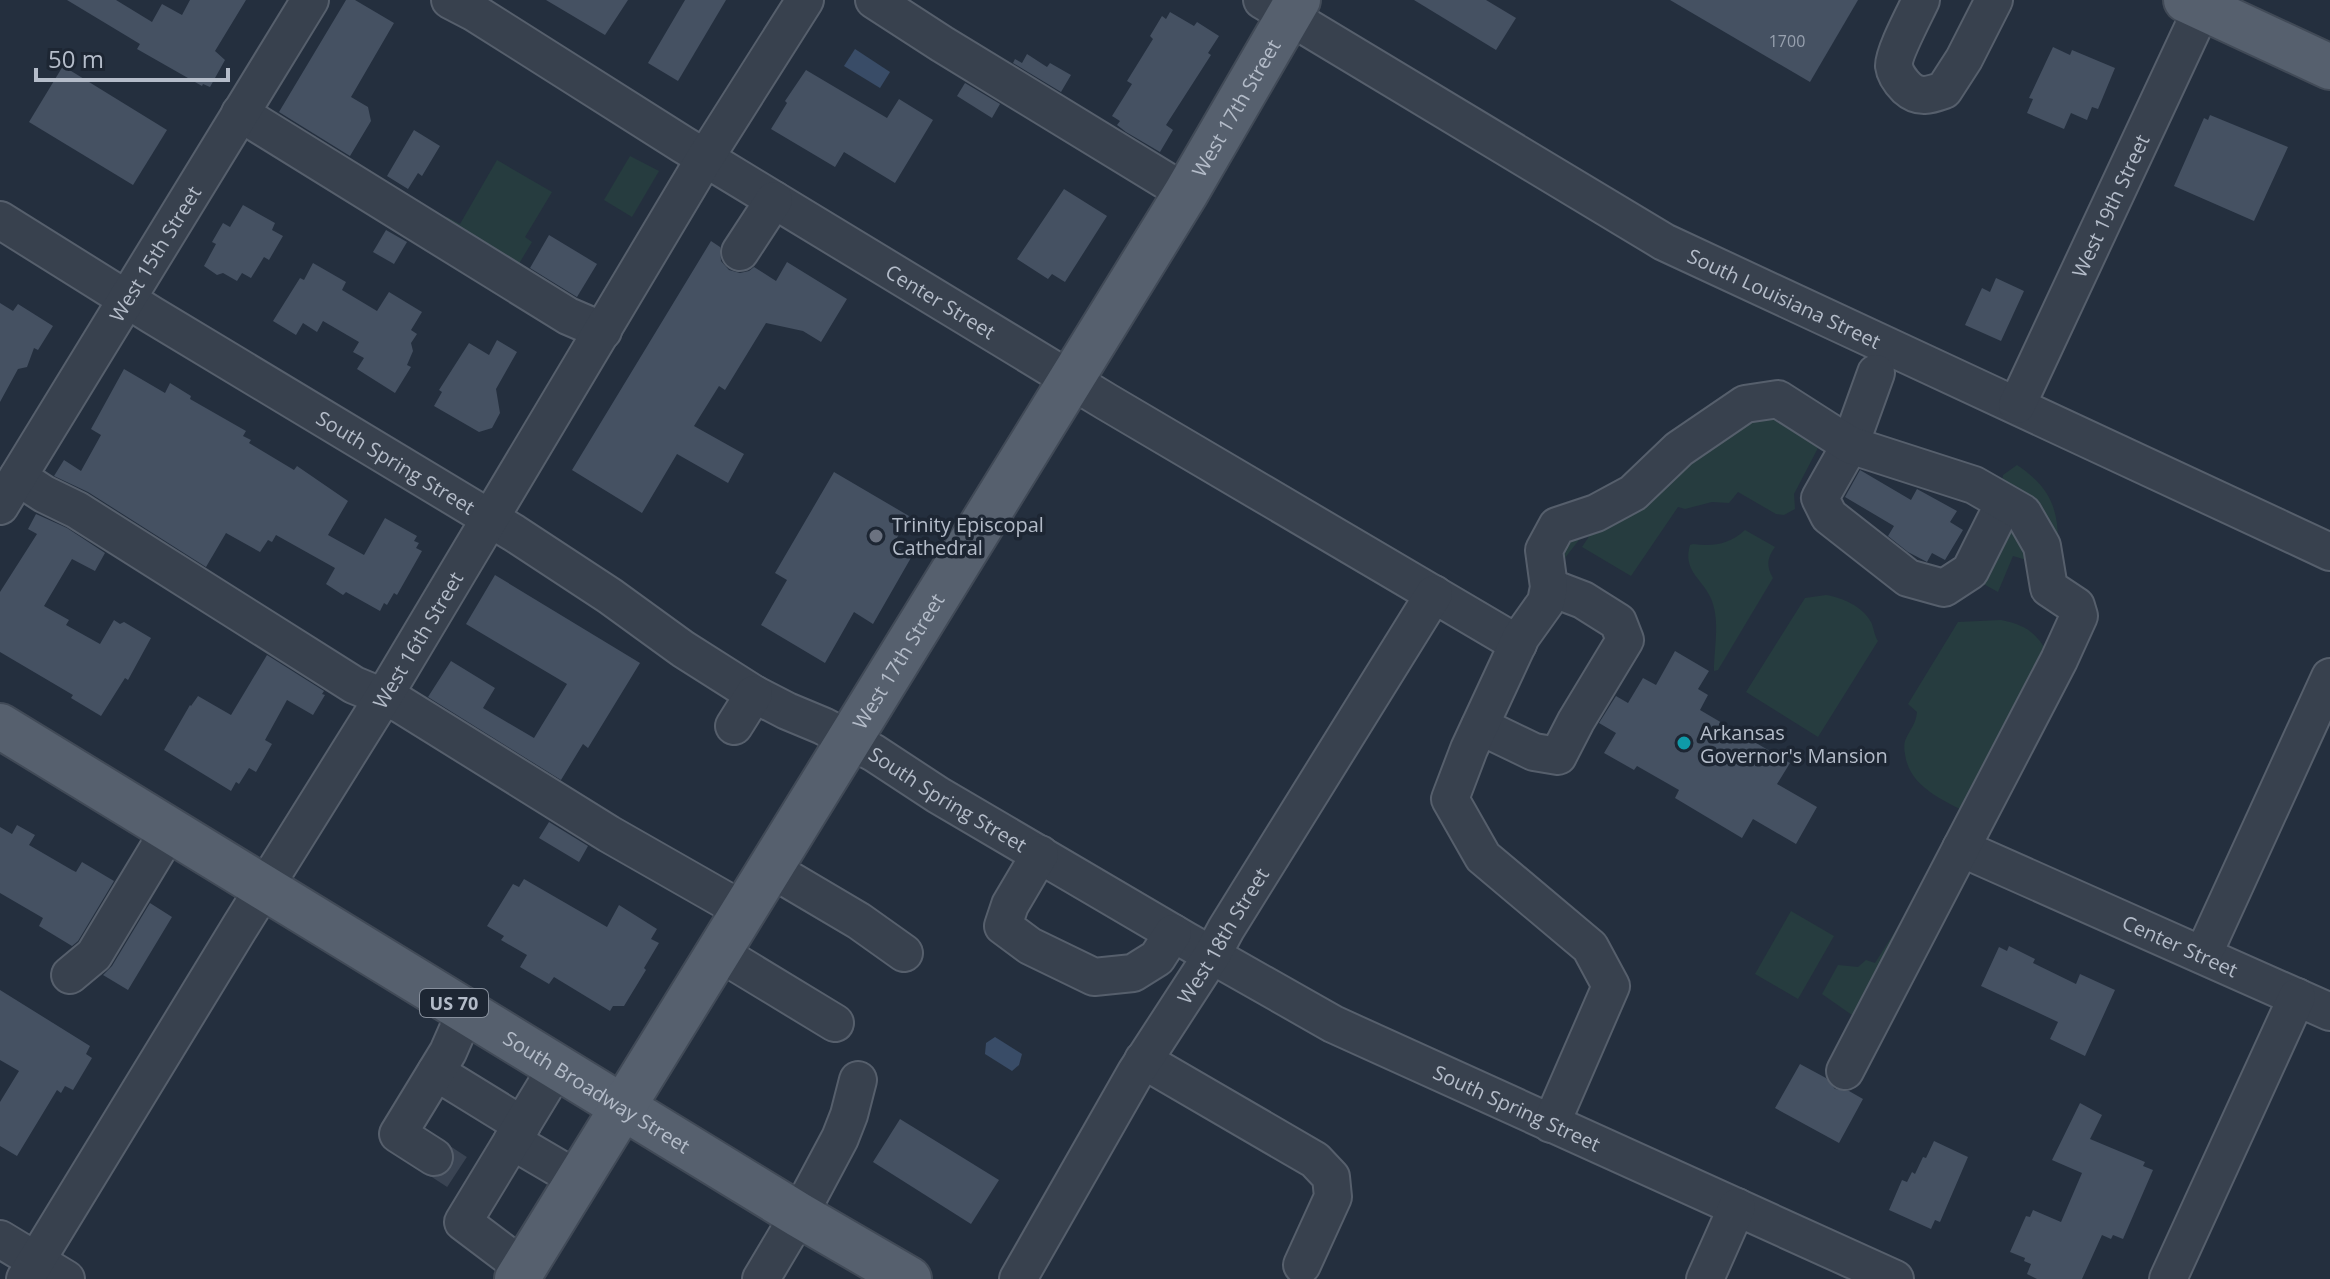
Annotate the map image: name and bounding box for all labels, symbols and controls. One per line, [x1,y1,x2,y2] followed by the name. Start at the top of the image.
[1769,30,1805,52] house number: 1700
[36,32,228,82] scale bar
[1185,34,1286,182] street label: West 17th Street
[48,42,104,75] text: 50 m
[2065,130,2155,282] street label: West 19th Street
[103,180,207,327] street label: West 15th Street
[1684,242,1885,355] street label: South Louisiana Street
[881,258,1001,345] street label: Center Street
[312,404,480,520] street label: South Spring Street
[892,511,1044,561] place label: Trinity Episcopal Cathedral
[867,527,885,545] marker: Trinity Episcopal Cathedral
[366,566,469,713] street label: West 16th Street
[846,588,950,734] street label: West 17th Street
[1700,719,1888,769] place label: Arkansas Governor's Mansion
[1675,734,1693,752] marker: Arkansas Governor's Mansion
[864,740,1032,858] street label: South Spring Street
[1171,862,1274,1009] street label: West 18th Street
[2118,908,2242,983] street label: Center Street
[420,989,488,1017] road number: US 70
[499,1024,695,1159] street label: South Broadway Street
[1429,1058,1605,1157] street label: South Spring Street

